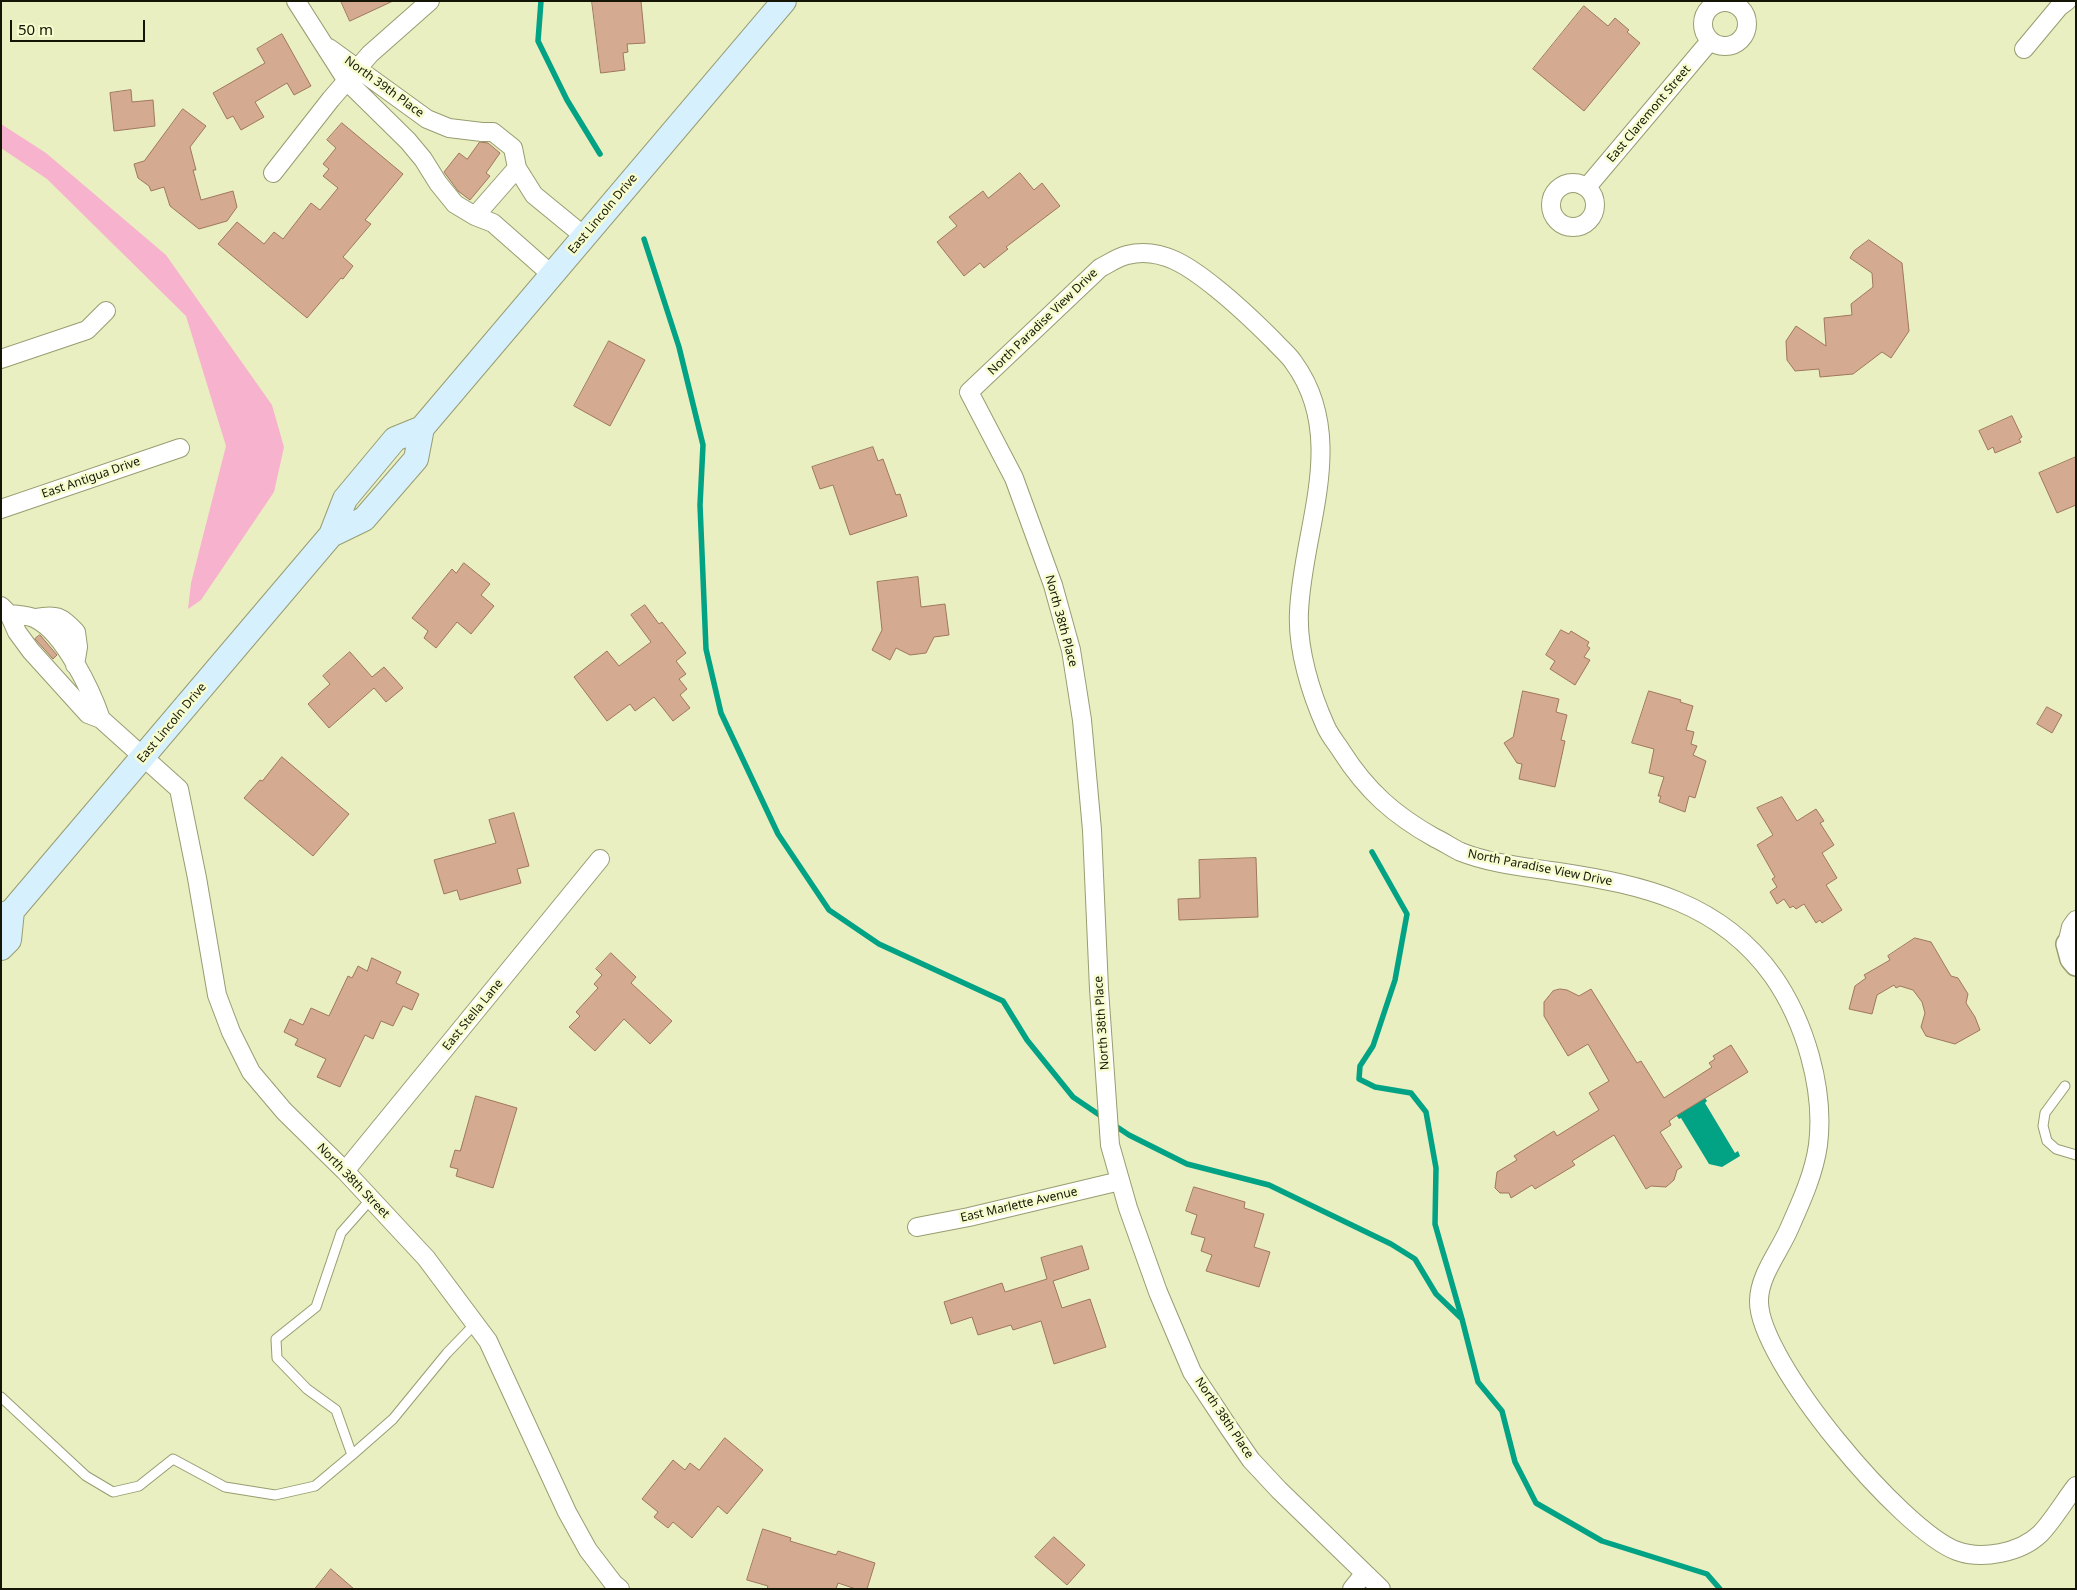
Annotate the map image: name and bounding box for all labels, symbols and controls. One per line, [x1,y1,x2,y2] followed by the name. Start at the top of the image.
[12,10,148,42] scale bar
[18,19,53,39] text: 50 m
[342,53,426,121] street label: North 39th Place
[1604,63,1694,165] street label: East Claremont Street
[565,171,641,257] street label: East Lincoln Drive
[985,266,1101,378] street label: North Paradise View Drive
[40,454,142,502] street label: East Antigua Drive
[1042,574,1080,668] street label: North 38th Place
[134,680,210,766] street label: East Lincoln Drive
[1467,847,1613,889] street label: North Paradise View Drive
[1092,975,1112,1071] street label: North 38th Place
[440,976,506,1054] street label: East Stella Lane
[314,1141,392,1221] street label: North 38th Street
[959,1185,1079,1225] street label: East Marlette Avenue
[1192,1375,1256,1461] street label: North 38th Place

